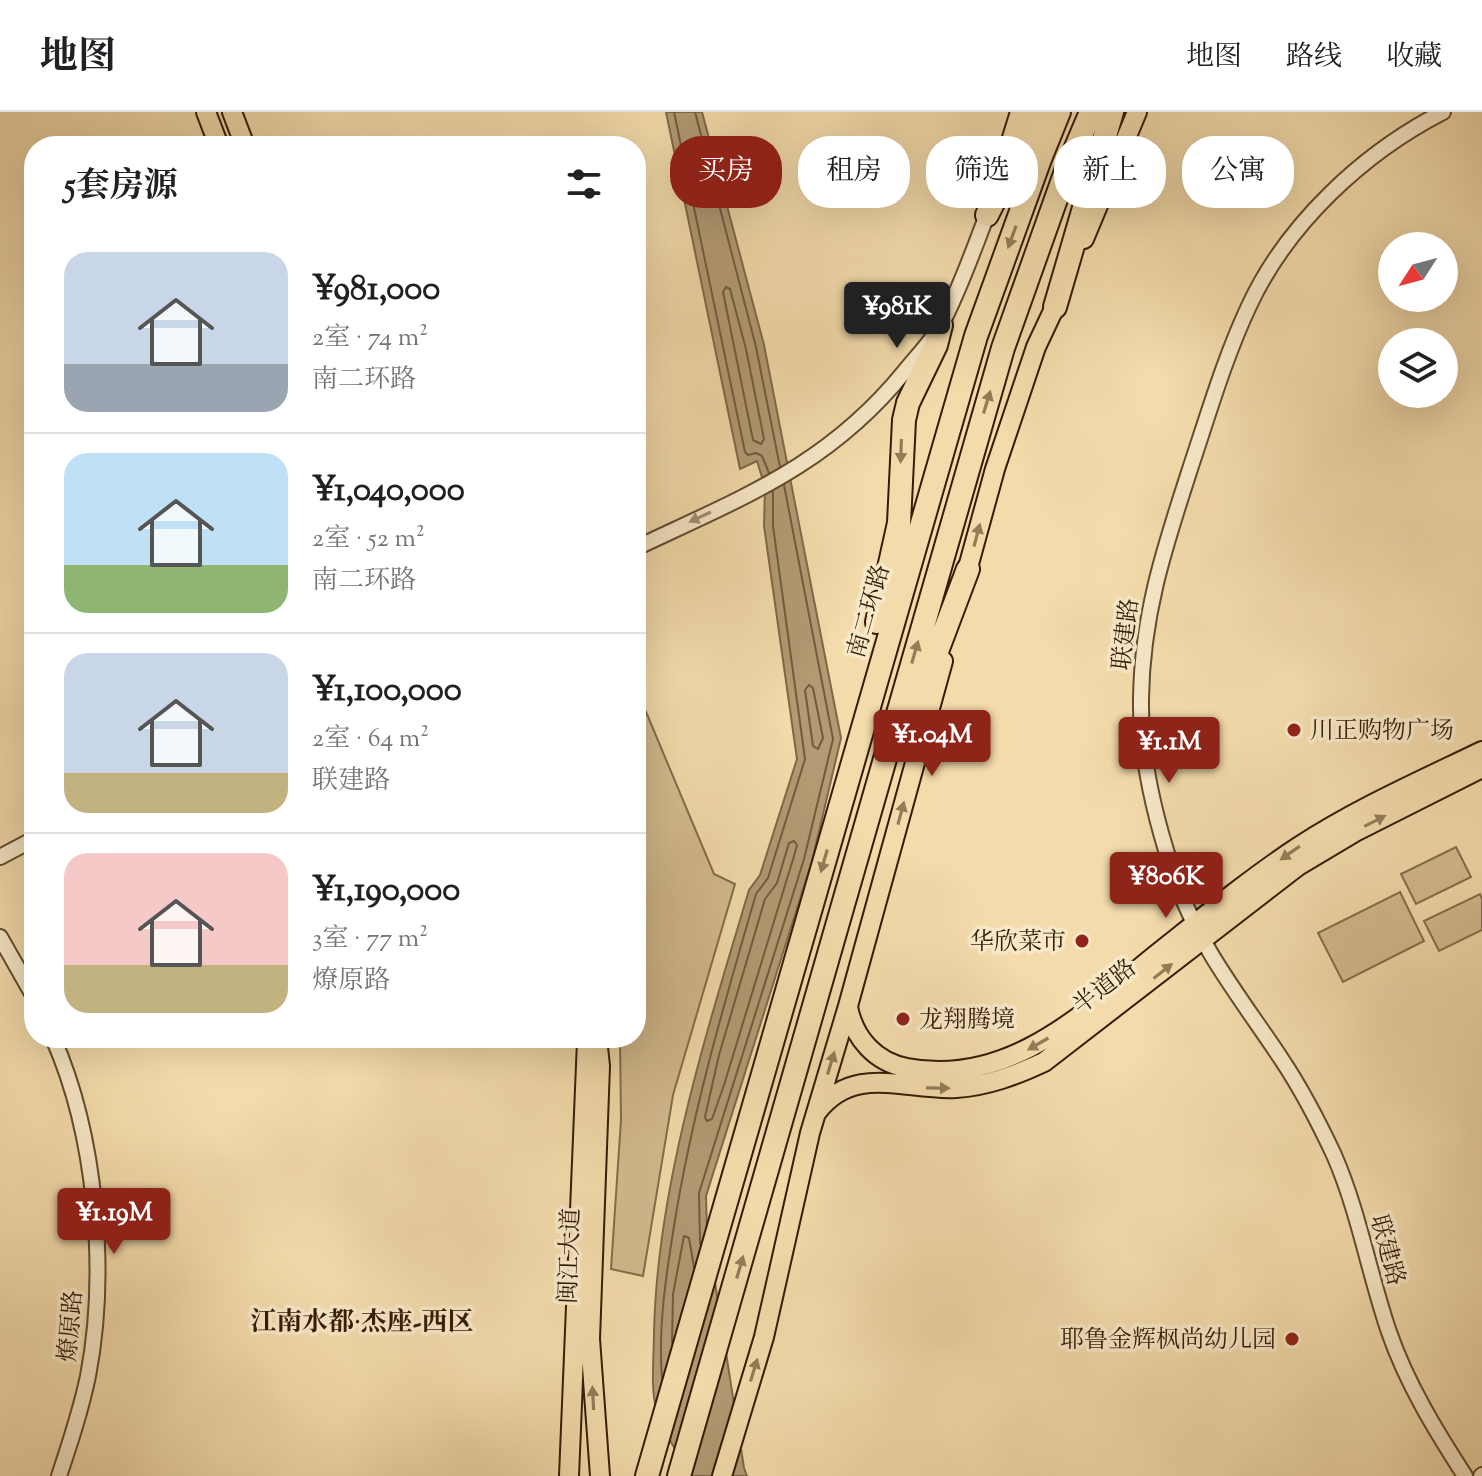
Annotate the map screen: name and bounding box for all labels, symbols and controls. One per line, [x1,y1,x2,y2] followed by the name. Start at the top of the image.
[40,32,116,86] text: 地图
[1186,38,1242,78] text: 地图
[1286,38,1342,78] text: 路线
[1386,38,1442,78] text: 收藏
[670,136,782,208] chip: 买房
[798,136,910,208] chip: 租房
[926,136,1038,208] chip: 筛选
[1054,136,1166,208] chip: 新上
[1182,136,1294,208] chip: 公寓
[562,162,606,206] icon: filters
[64,163,178,212] text: 5套房源
[1005,225,1017,249] one-way arrow
[1378,232,1458,312] north arrow
[1378,232,1458,408] map controls
[312,266,440,315] text: ¥981,000
[841,282,953,350] pin: ¥981K
[128,284,224,380] icon: home
[862,289,932,326] text: ¥981K
[312,320,428,357] text: 2室 · 74 m²
[1378,328,1458,408] button: layers
[312,362,416,399] text: 南二环路
[981,390,994,414] one-way arrow
[895,439,908,464] one-way arrow
[312,467,465,516] text: ¥1,040,000
[128,485,224,581] icon: home
[689,510,712,524] one-way arrow
[312,521,425,558] text: 2室 · 52 m²
[972,523,984,548] one-way arrow
[840,561,899,662] street label: 南二环路
[312,563,416,600] text: 南二环路
[1106,596,1148,672] street label: 联建路
[909,640,922,664] one-way arrow
[312,667,462,716] text: ¥1,100,000
[128,685,224,781] icon: home
[867,710,997,778] pin: ¥1.04M
[1310,715,1454,749] place label: 川正购物广场
[892,717,972,754] text: ¥1.04M
[1113,717,1225,785] pin: ¥1.1M
[312,721,429,758] text: 2室 · 64 m²
[1285,721,1303,739] marker: 川正购物广场
[1137,724,1201,761] text: ¥1.1M
[312,763,390,800] text: 联建路
[895,800,908,824] one-way arrow
[1363,815,1386,828] one-way arrow
[1279,845,1300,860] one-way arrow
[817,850,830,874] one-way arrow
[1110,852,1222,920] pin: ¥806K
[1128,859,1204,896] text: ¥806K
[312,867,460,916] text: ¥1,190,000
[128,885,224,981] icon: home
[312,921,428,958] text: 3室 · 77 m²
[970,926,1066,960] place label: 华欣菜市
[1073,932,1091,950] marker: 华欣菜市
[1066,952,1144,1023] street label: 半道路
[312,963,390,1000] text: 燎原路
[1153,963,1173,979] one-way arrow
[919,1004,1015,1038] place label: 龙翔腾境
[894,1010,912,1028] marker: 龙翔腾境
[1027,1037,1049,1051] one-way arrow
[825,1051,838,1075] one-way arrow
[926,1081,951,1094] one-way arrow
[49,1188,179,1256] pin: ¥1.19M
[75,1195,153,1232] text: ¥1.19M
[552,1208,590,1305] street label: 闽江大道
[1360,1211,1412,1290] street label: 联建路
[734,1254,747,1278] one-way arrow
[52,1289,92,1364] street label: 燎原路
[250,1305,474,1342] district label: 江南水都·杰座-西区
[1060,1324,1276,1358] place label: 耶鲁金辉枫尚幼儿园
[1283,1330,1301,1348] marker: 耶鲁金辉枫尚幼儿园
[748,1357,761,1381] one-way arrow
[586,1385,599,1410] one-way arrow

